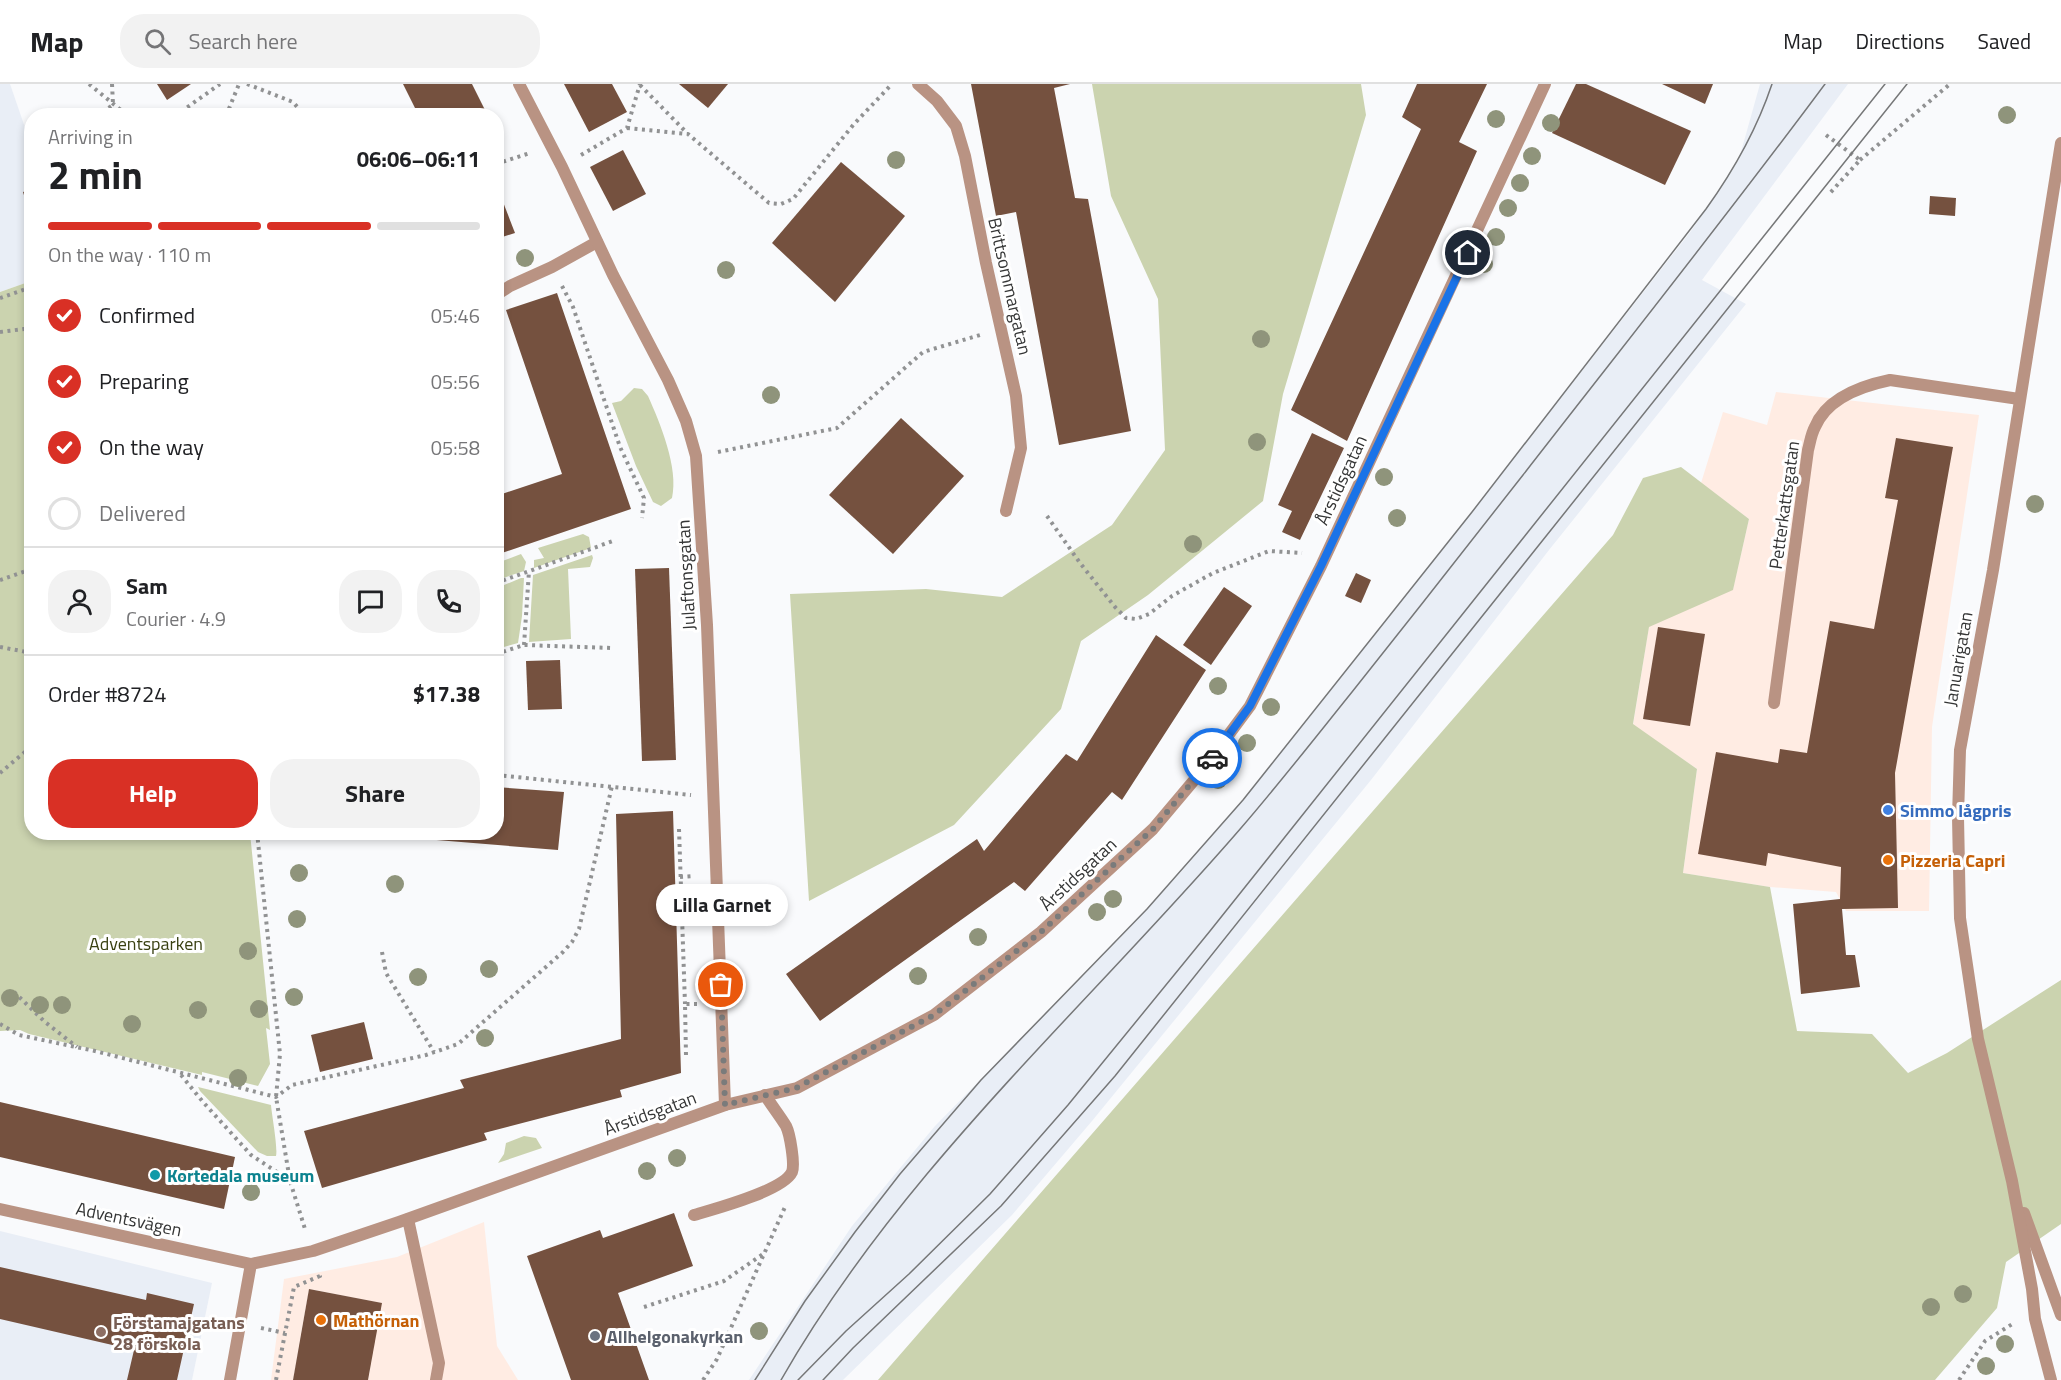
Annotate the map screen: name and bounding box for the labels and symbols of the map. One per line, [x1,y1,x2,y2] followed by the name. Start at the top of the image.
[981,215,1039,357] street label: Brittsommargatan
[1442,227,1493,278] pin
[1308,430,1374,530] street label: Årstidsgatan
[1762,439,1806,571] street label: Petterkattsgatan
[670,519,702,631] street label: Julaftonsgatan
[1936,609,1980,709] street label: Januarigatan
[1182,728,1242,788] courier
[1900,797,2011,824] place label: Simmo lågpris
[1881,803,1895,817] marker: Simmo lågpris
[1033,831,1123,917] street label: Årstidsgatan
[1900,847,2005,874] place label: Pizzeria Capri
[1881,853,1895,867] marker: Pizzeria Capri
[655,883,787,925] callout: Lilla Garnet
[89,930,203,957] park label: Adventsparken
[695,959,746,1010] pin
[600,1084,700,1142] street label: Årstidsgatan
[167,1162,314,1189] place label: Kortedala museum
[148,1168,162,1182] marker: Kortedala museum
[74,1195,184,1243] street label: Adventsvägen
[333,1307,420,1334] place label: Mathörnan
[113,1309,245,1357] place label: Förstamajgatans 28 förskola
[314,1313,328,1327] marker: Mathörnan
[607,1323,743,1350] place label: Allhelgonakyrkan
[94,1325,108,1339] marker: Förstamajgatans 28 förskola
[588,1329,602,1343] marker: Allhelgonakyrkan

